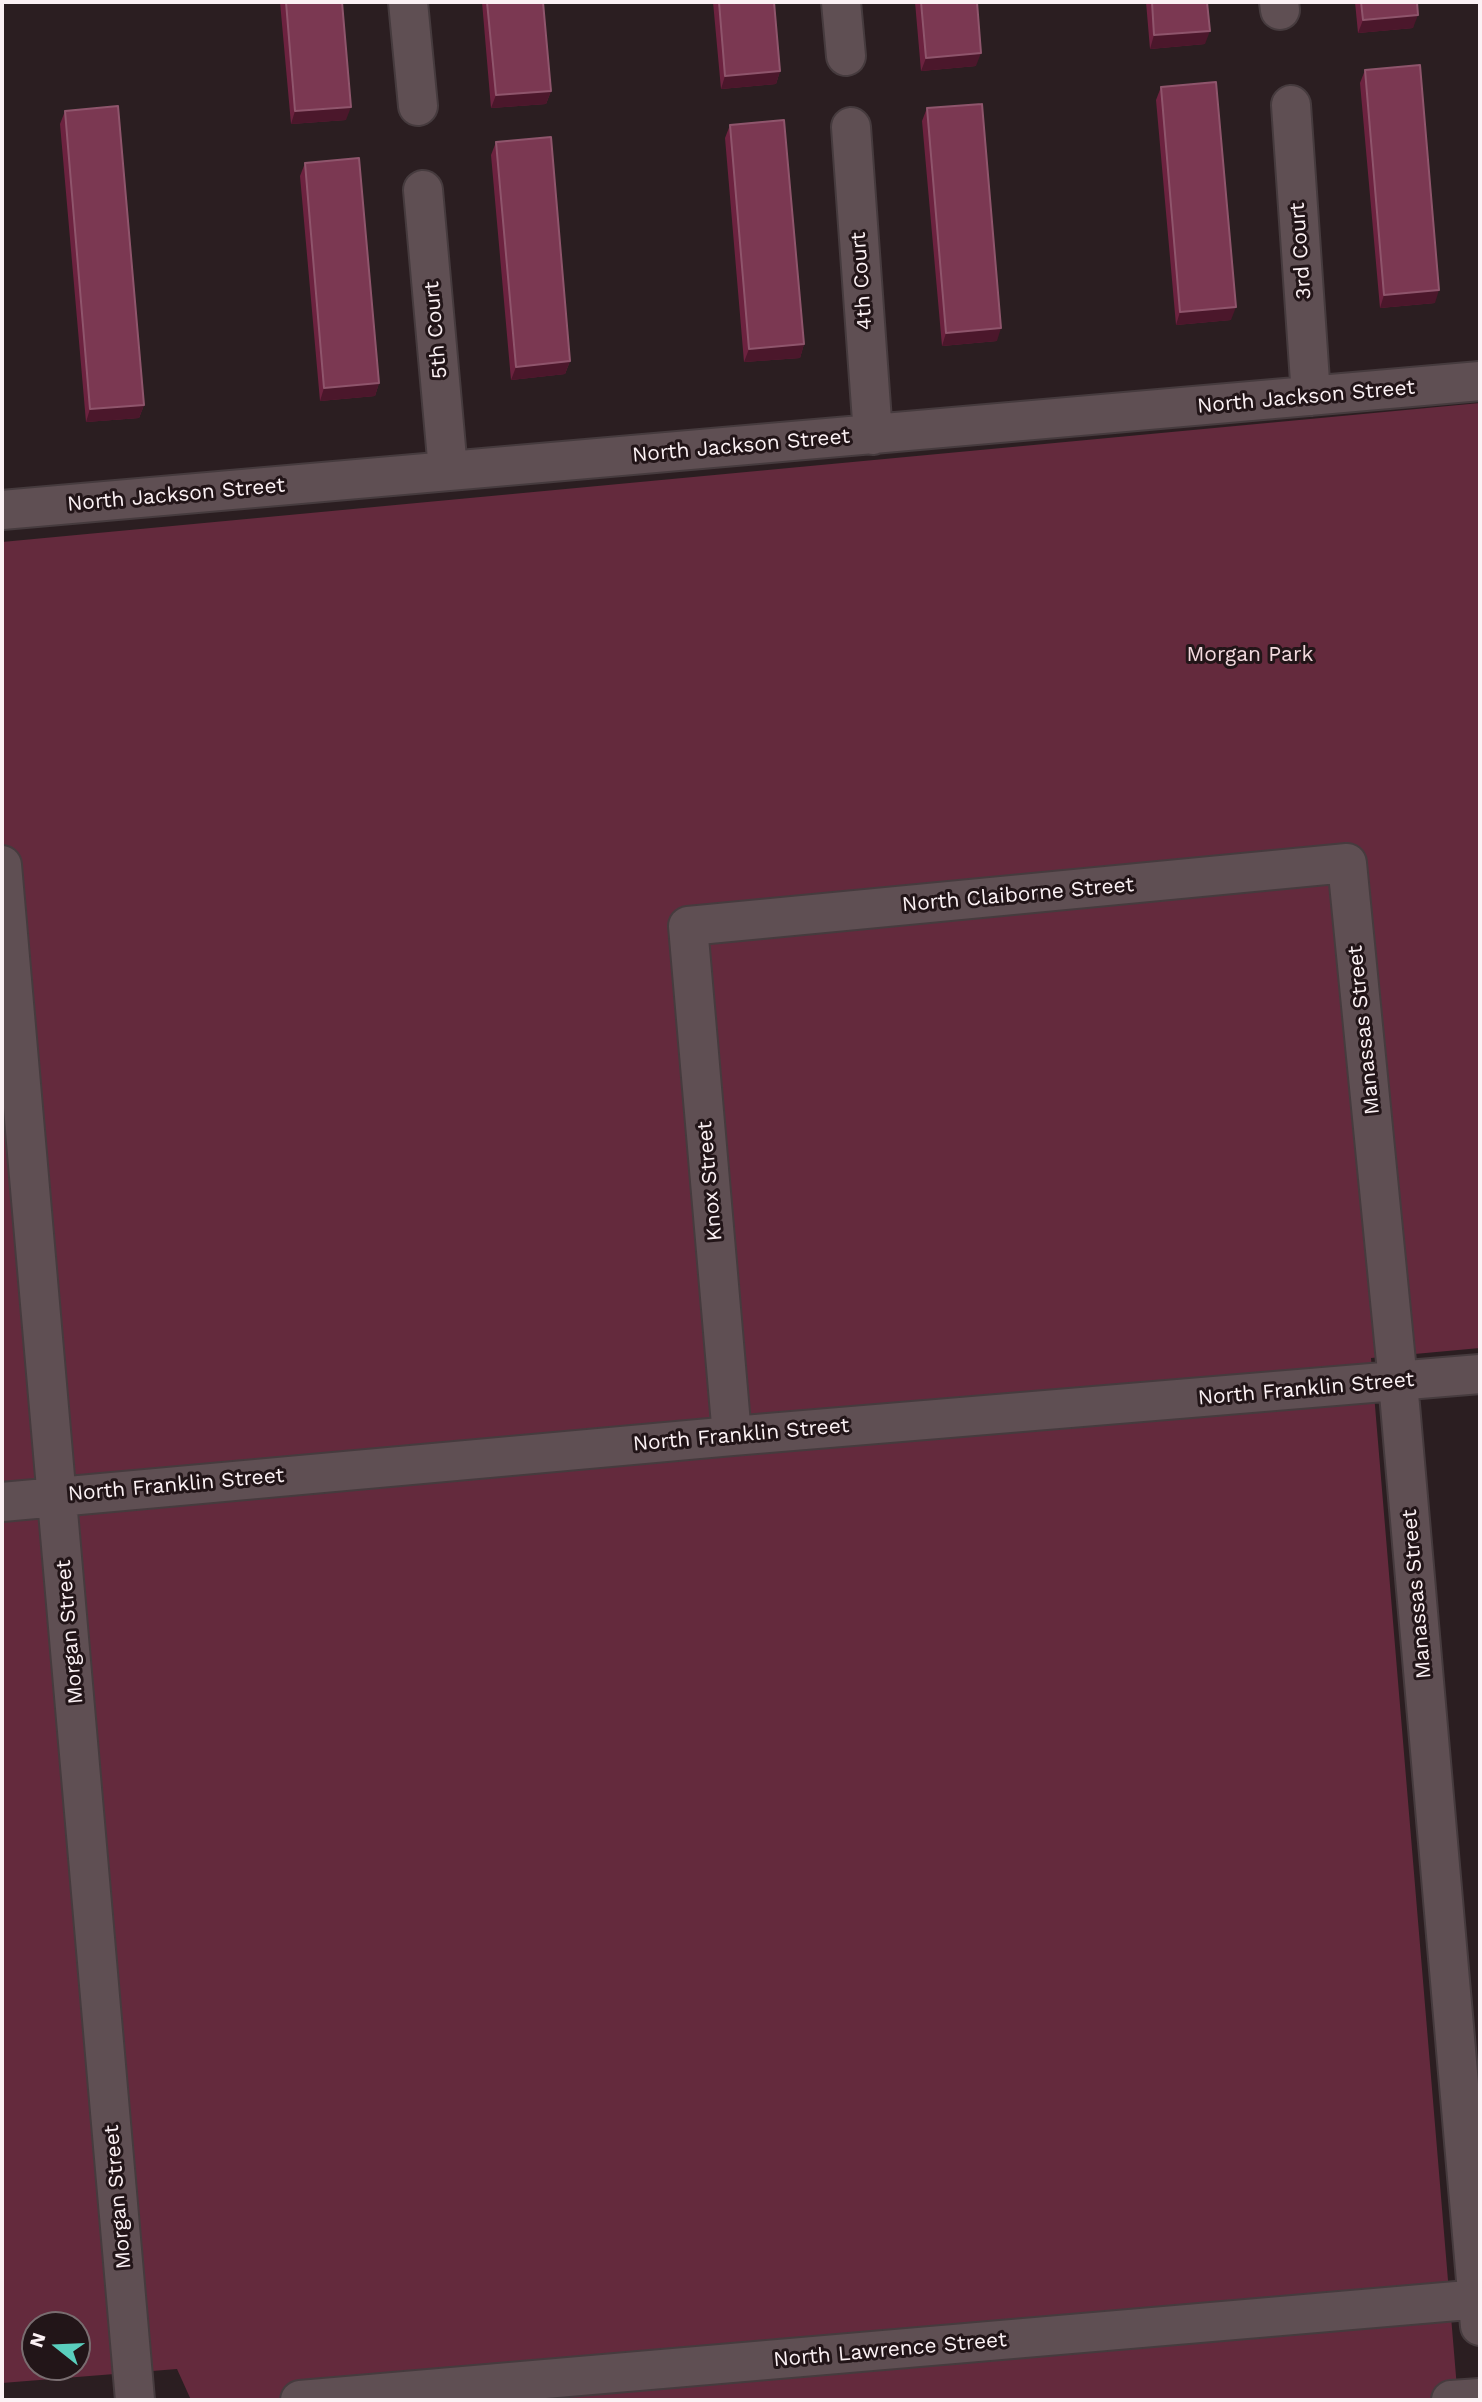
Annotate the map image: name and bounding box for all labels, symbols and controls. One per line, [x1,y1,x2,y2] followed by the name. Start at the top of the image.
[1285,201,1317,301] street label: 3rd Court
[846,231,878,331] street label: 4th Court
[419,280,453,380] street label: 5th Court
[1196,375,1416,419] street label: North Jackson Street
[631,424,851,468] street label: North Jackson Street
[66,473,286,517] street label: North Jackson Street
[1187,642,1313,668] park label: Morgan Park
[901,872,1135,918] street label: North Claiborne Street
[1343,944,1385,1116] street label: Manassas Street
[692,1120,728,1242] street label: Knox Street
[1197,1367,1415,1411] street label: North Franklin Street
[632,1413,850,1457] street label: North Franklin Street
[67,1463,285,1507] street label: North Franklin Street
[1397,1508,1437,1680] street label: Manassas Street
[51,1559,89,1705] street label: Morgan Street
[99,2124,137,2270] street label: Morgan Street
[21,2311,91,2381] north arrow
[772,2327,1008,2373] street label: North Lawrence Street
[24,2330,51,2350] text: N

